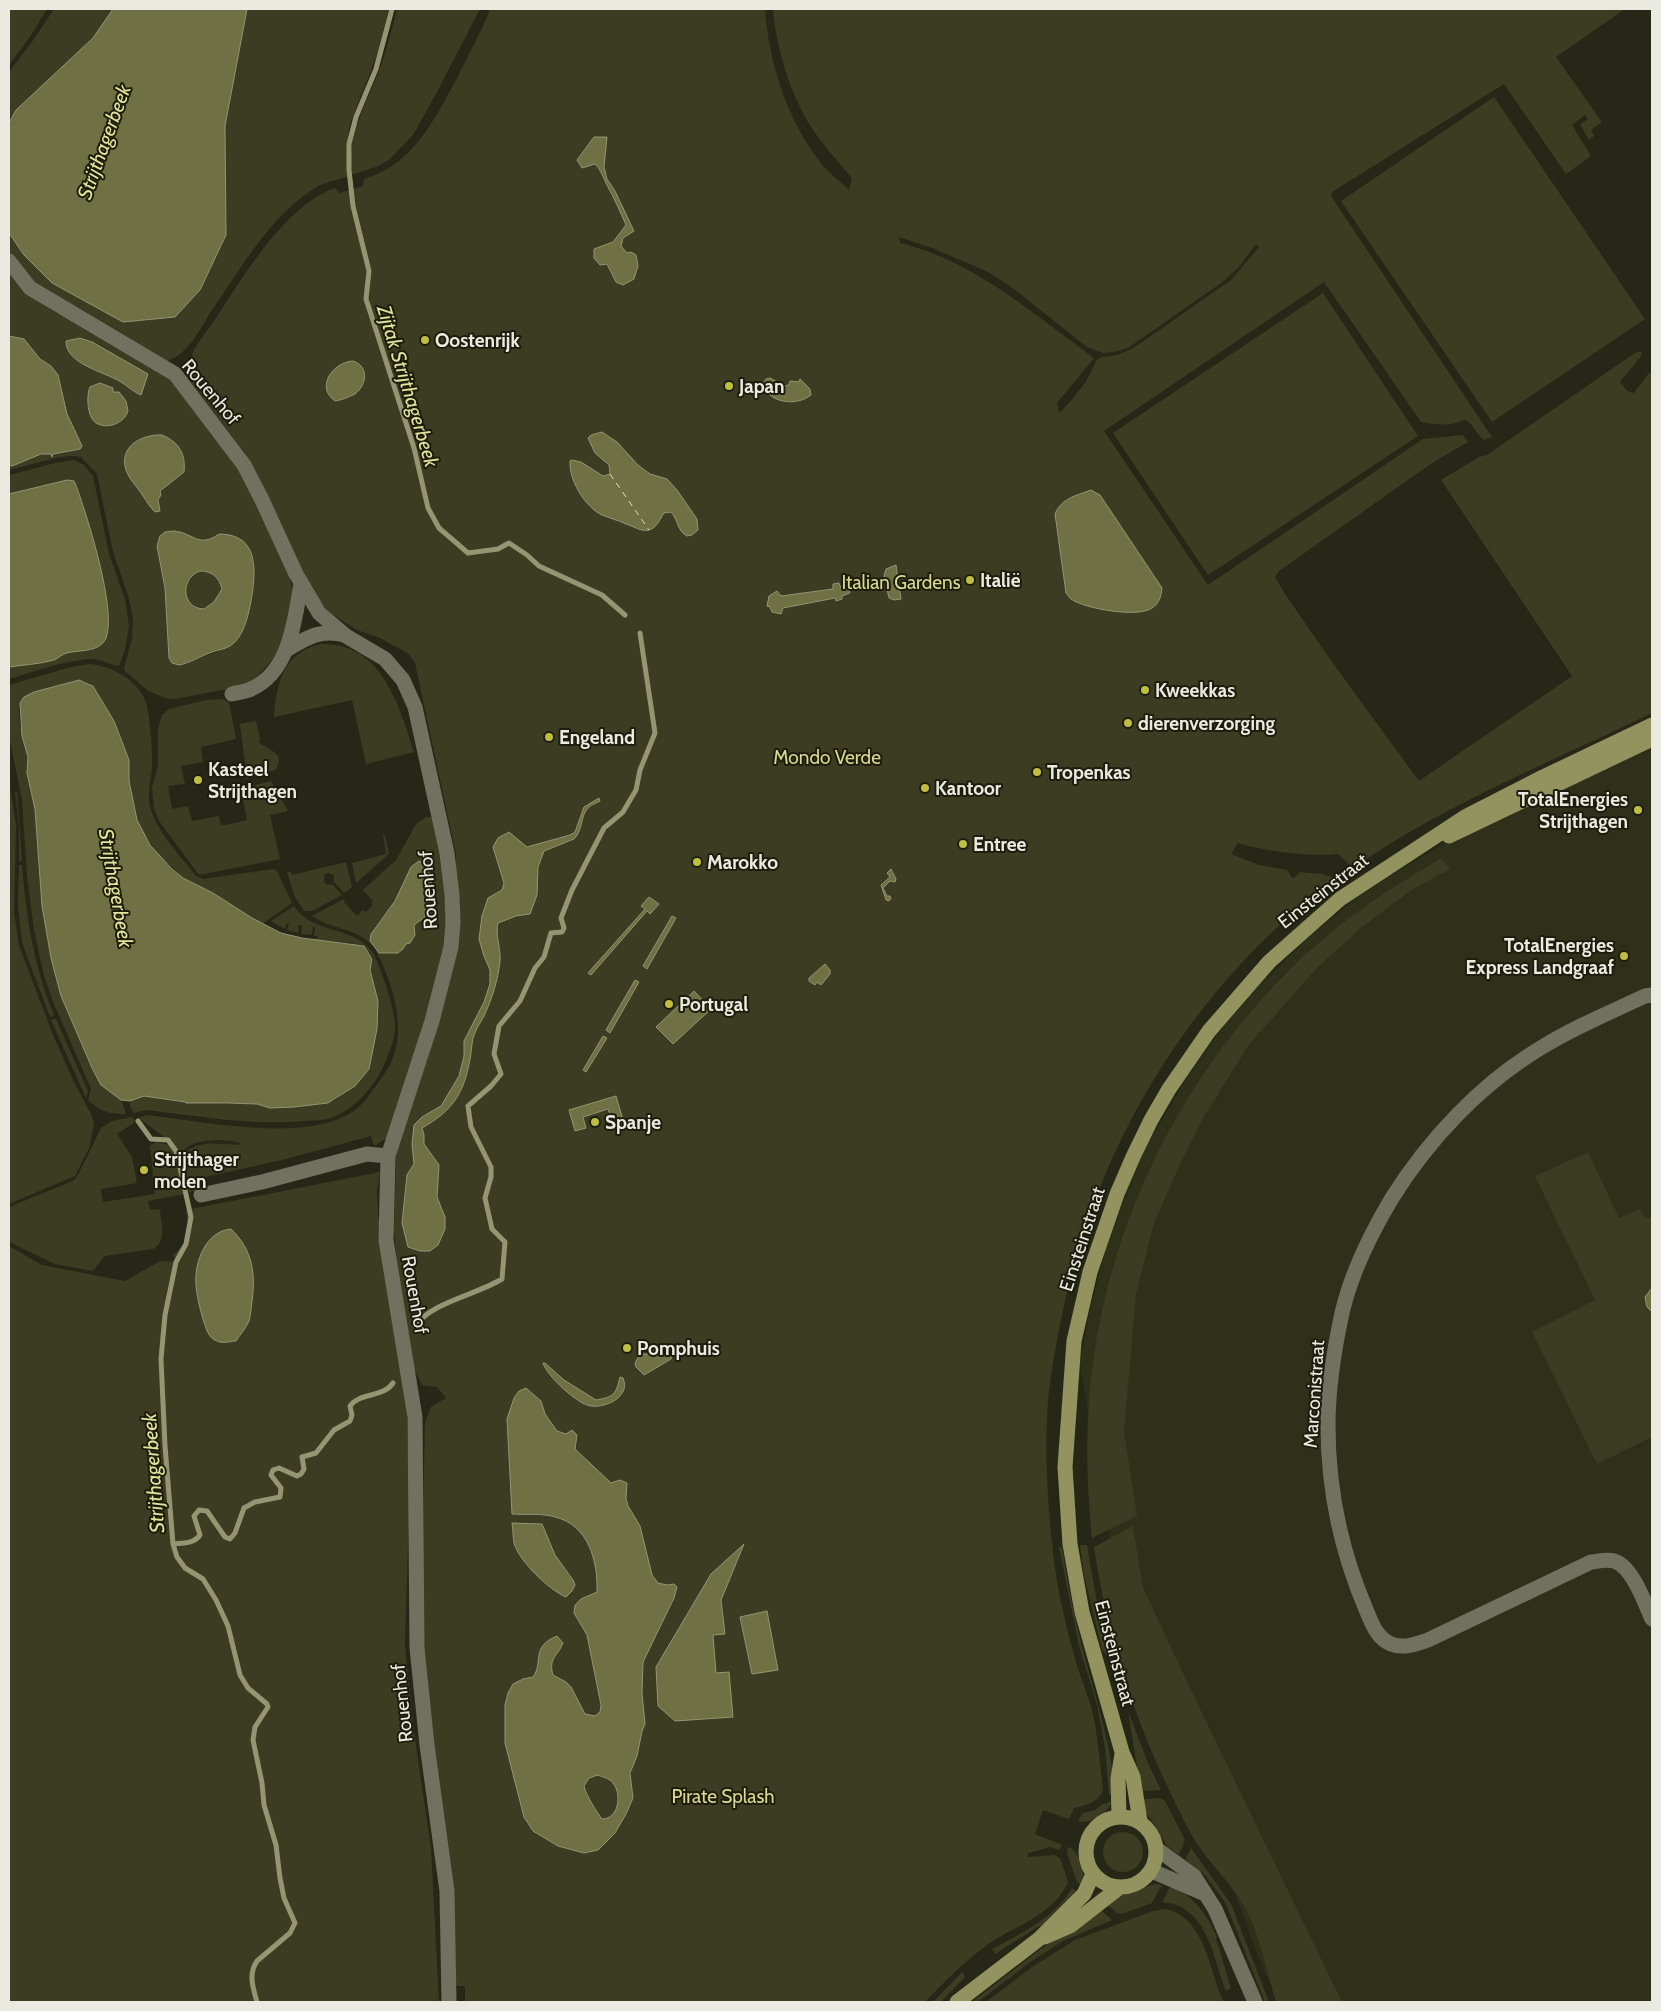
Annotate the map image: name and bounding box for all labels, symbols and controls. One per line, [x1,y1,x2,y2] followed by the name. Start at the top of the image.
[72,80,136,203] water label: Strijthagerbeek
[372,301,444,471] water label: Zijtak Strijthagerbeek
[435,329,520,352] place label: Oostenrijk
[419,334,431,346] marker: Oostenrijk
[177,354,246,430] street label: Rouenhof
[738,375,784,398] place label: Japan
[723,380,735,392] marker: Japan
[980,569,1021,592] place label: Italië
[841,571,961,594] park label: Italian Gardens
[964,574,976,586] marker: Italië
[1155,679,1235,702] place label: Kweekkas
[1139,684,1151,696] marker: Kweekkas
[1138,712,1275,735] place label: dierenverzorging
[1122,717,1134,729] marker: dierenverzorging
[559,726,635,749] place label: Engeland
[543,731,555,743] marker: Engeland
[773,746,881,769] park label: Mondo Verde
[208,758,297,803] place label: Kasteel Strijthagen
[1047,761,1131,784] place label: Tropenkas
[1031,766,1043,778] marker: Tropenkas
[192,774,204,786] marker: Kasteel Strijthagen
[935,777,1002,800] place label: Kantoor
[919,782,931,794] marker: Kantoor
[1518,788,1628,833] place label: TotalEnergies Strijthagen
[1632,804,1644,816] marker: TotalEnergies Strijthagen
[94,827,138,951] water label: Strijthagerbeek
[973,833,1026,856] place label: Entree
[957,838,969,850] marker: Entree
[1273,848,1373,934] street label: Einsteinstraat
[414,849,442,930] street label: Rouenhof
[707,851,778,874] place label: Marokko
[691,856,703,868] marker: Marokko
[1466,934,1615,979] place label: TotalEnergies Express Landgraaf
[1618,950,1630,962] marker: TotalEnergies Express Landgraaf
[679,993,748,1016] place label: Portugal
[663,998,675,1010] marker: Portugal
[605,1111,661,1134] place label: Spanje
[589,1116,601,1128] marker: Spanje
[154,1148,239,1193] place label: Strijthager molen
[138,1164,150,1176] marker: Strijthager molen
[1054,1183,1110,1294] street label: Einsteinstraat
[397,1254,433,1336] street label: Rouenhof
[637,1337,720,1360] place label: Pomphuis
[1299,1339,1329,1449] street label: Marconistraat
[621,1342,633,1354] marker: Pomphuis
[137,1411,169,1534] water label: Strijthagerbeek
[1090,1598,1140,1709] street label: Einsteinstraat
[386,1662,418,1743] street label: Rouenhof
[671,1785,775,1808] park label: Pirate Splash

